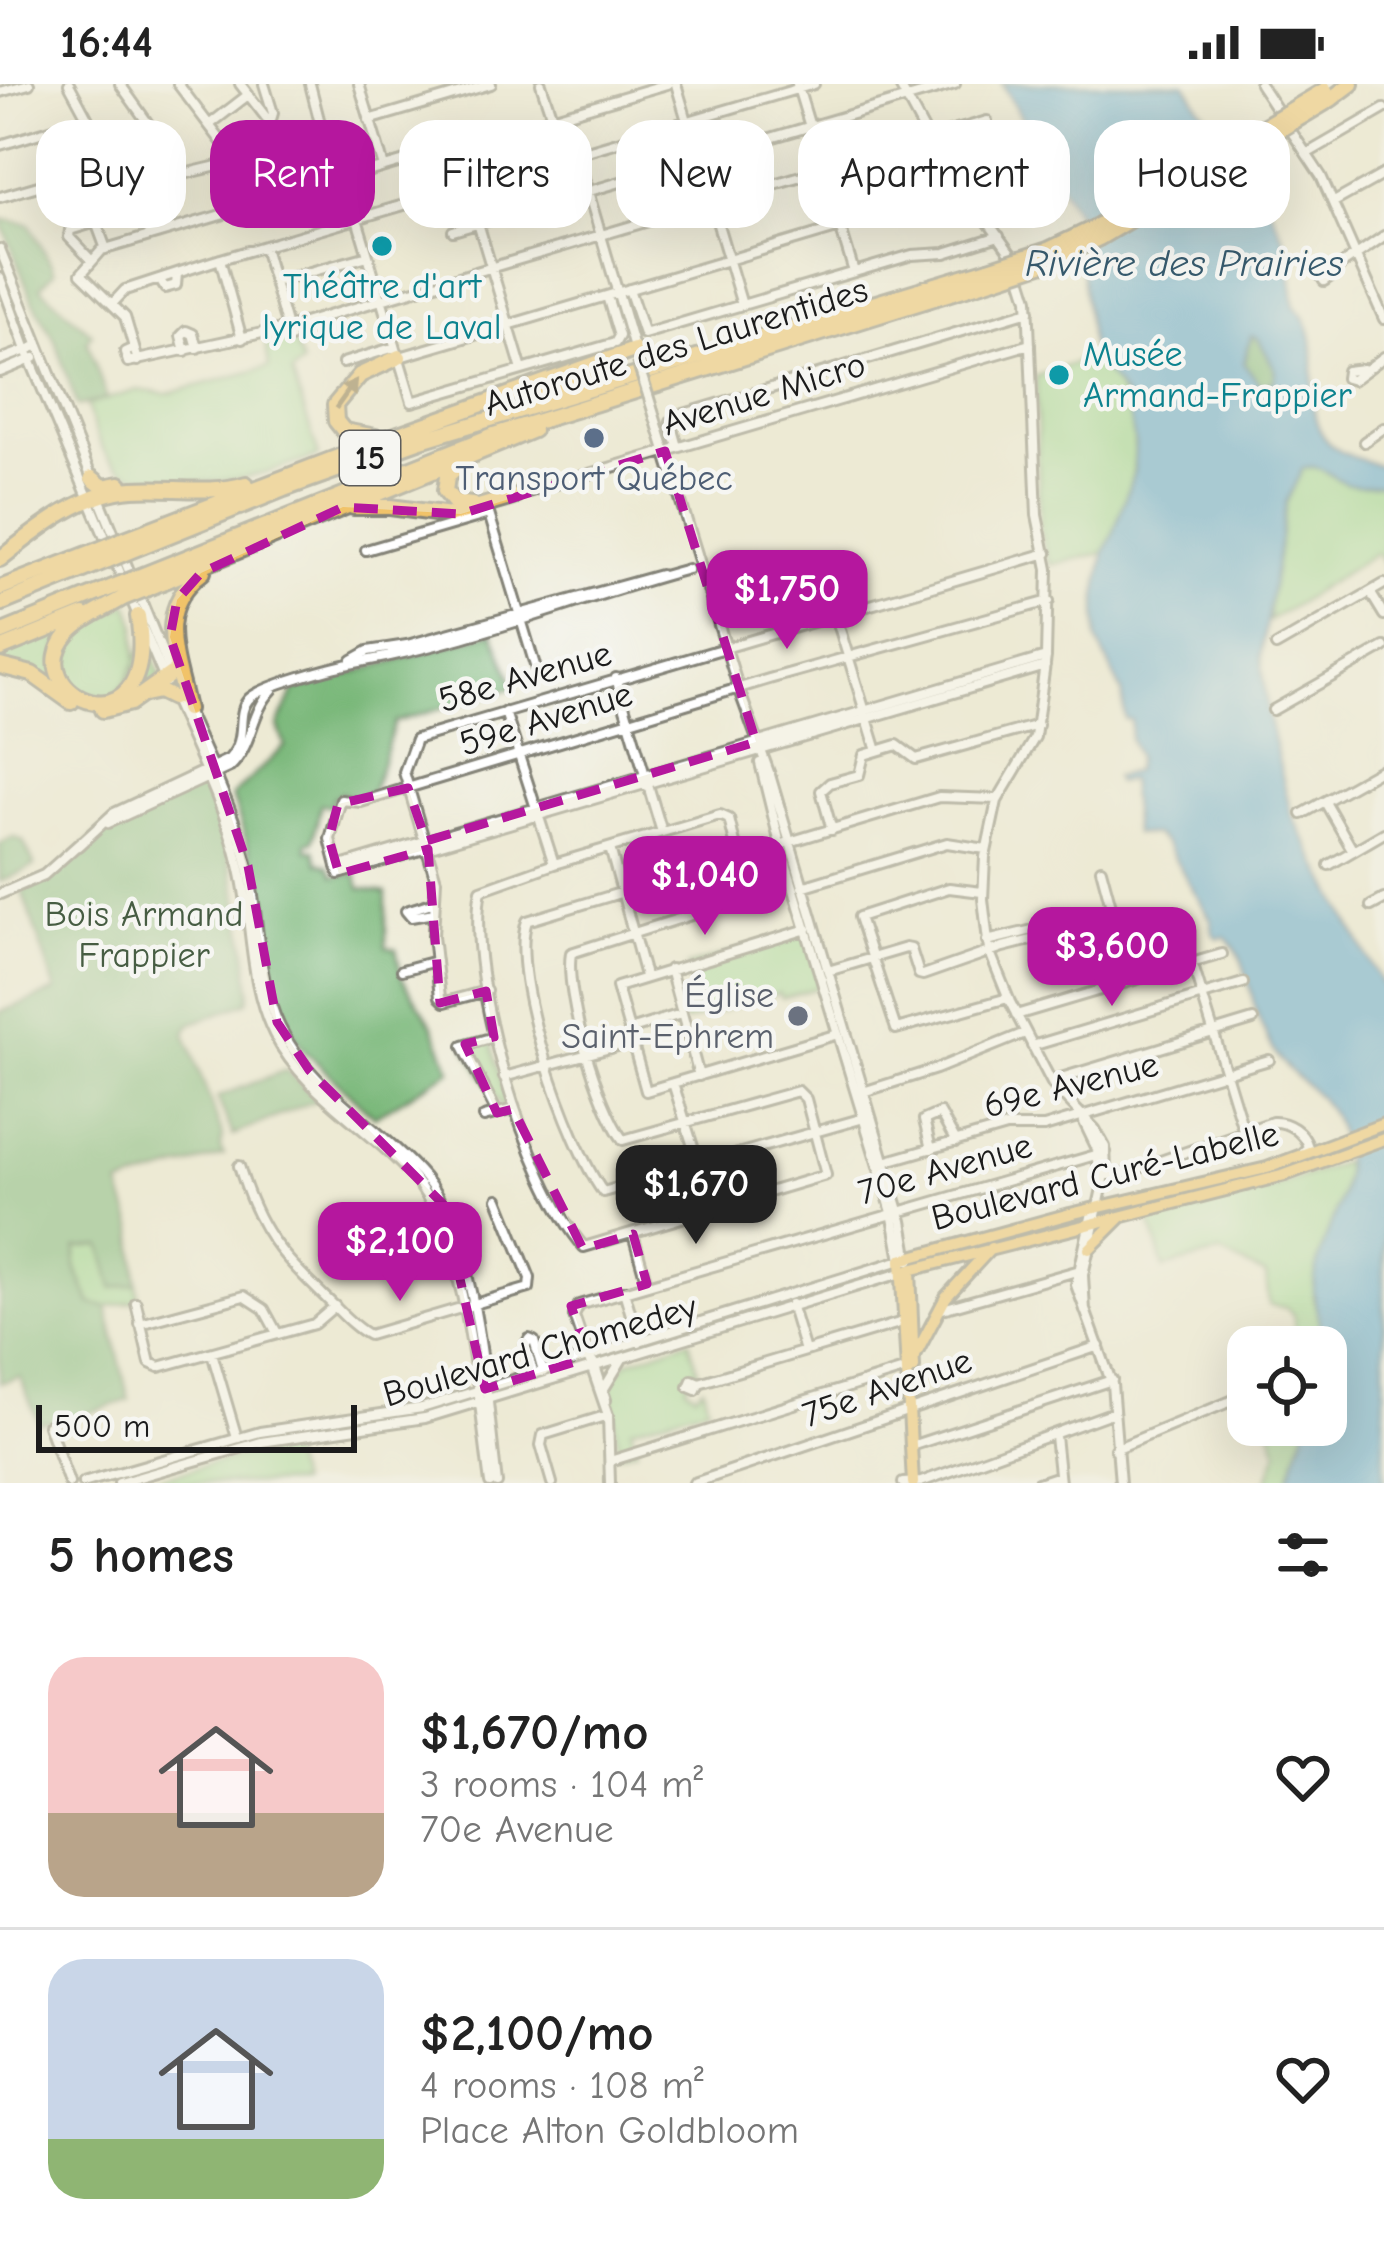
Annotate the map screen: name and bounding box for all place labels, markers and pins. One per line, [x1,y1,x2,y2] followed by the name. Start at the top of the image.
[369,233,395,259] marker: Théâtre d'art lyrique de Laval
[262,266,502,348] place label: Théâtre d'art lyrique de Laval
[1083,334,1352,416] place label: Musée Armand-Frappier
[1046,362,1072,388] marker: Musée Armand-Frappier
[581,425,607,451] marker: Transport Québec
[455,458,733,499] place label: Transport Québec
[689,550,885,652] pin: $1,750
[607,836,803,938] pin: $1,040
[1014,907,1210,1009] pin: $3,600
[561,974,774,1057] place label: Église Saint-Ephrem
[785,1003,811,1029] marker: Église Saint-Ephrem
[598,1145,794,1247] pin: $1,670
[302,1202,498,1304] pin: $2,100

